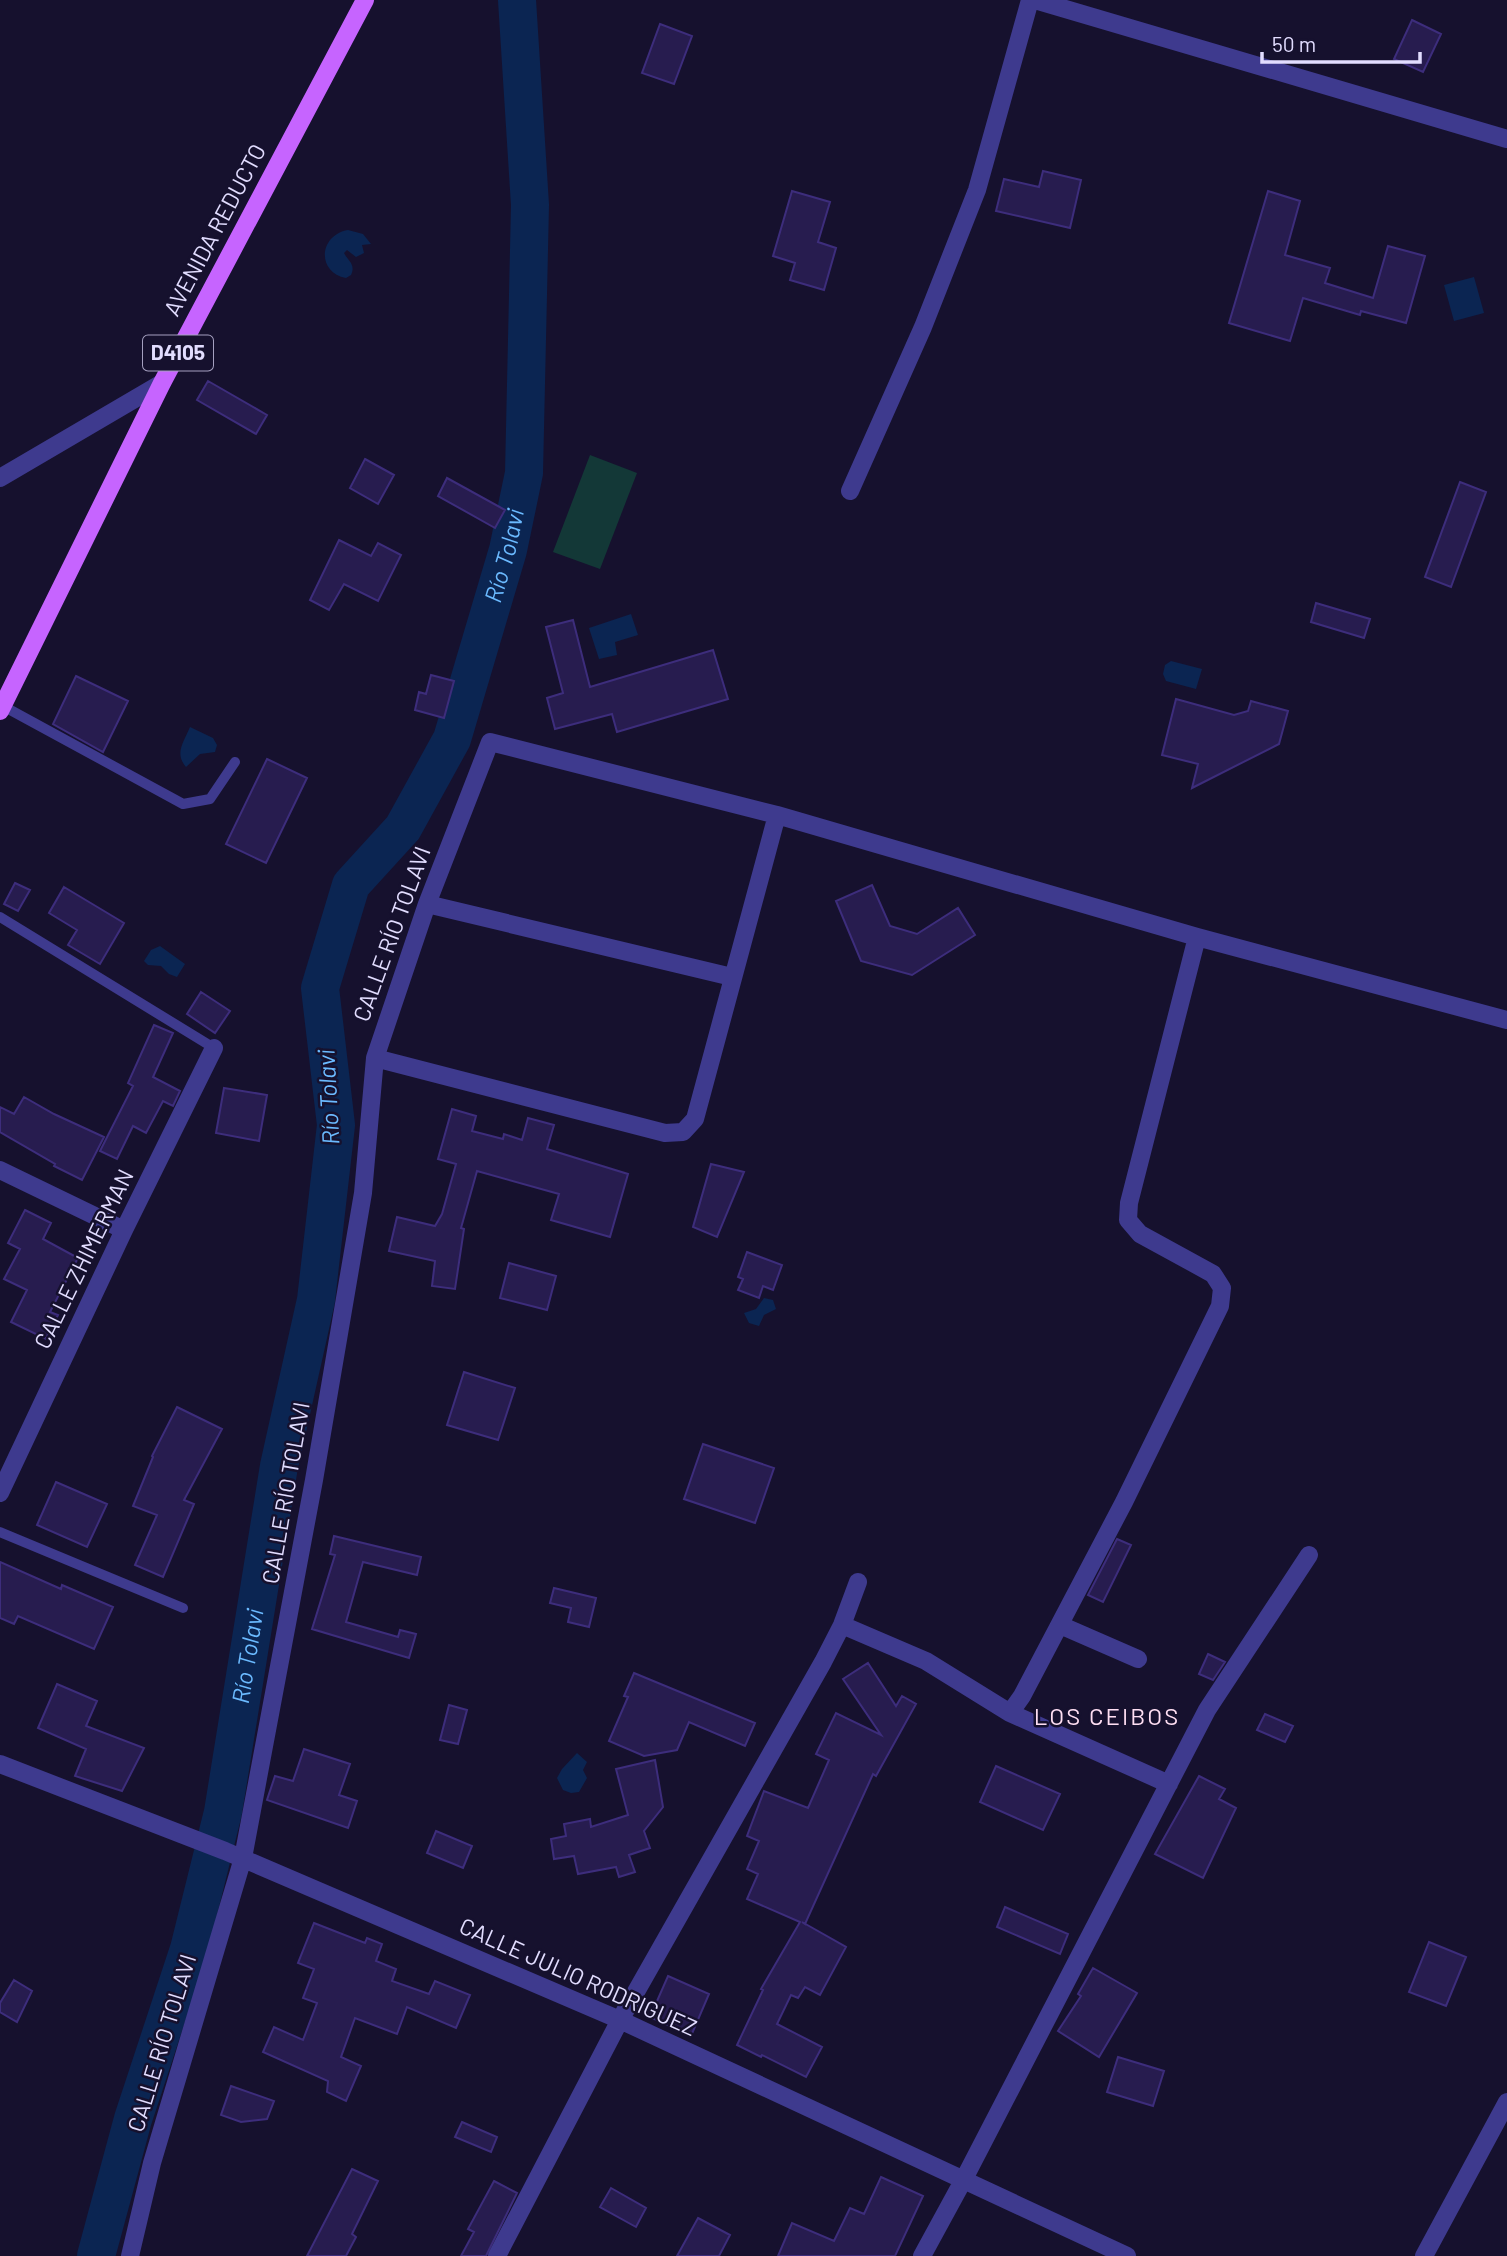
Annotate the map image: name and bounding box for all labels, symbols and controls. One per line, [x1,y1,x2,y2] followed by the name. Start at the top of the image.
[1262,21,1420,65] scale bar
[1272,31,1316,56] text: 50 m
[157,139,271,320] street label: AVENIDA REDUCTO
[143,336,213,370] road number: D4105
[477,506,529,606] water label: Río Tolavi
[346,842,436,1025] street label: CALLE RÍO TOLAVI
[311,1048,344,1146] water label: Río Tolavi
[27,1164,139,1353] street label: CALLE ZHIMERMAN
[255,1400,315,1586] street label: CALLE RÍO TOLAVI
[225,1606,269,1706] water label: Río Tolavi
[1034,1701,1180,1730] district label: LOS CEIBOS
[455,1911,701,2041] street label: CALLE JULIO RODRIGUEZ
[121,1951,201,2135] street label: CALLE RÍO TOLAVI

